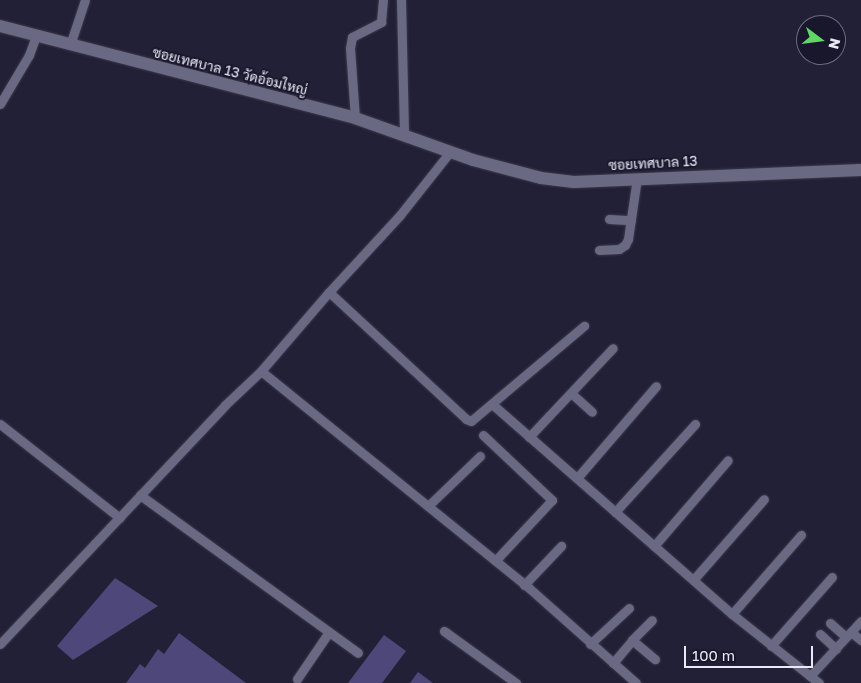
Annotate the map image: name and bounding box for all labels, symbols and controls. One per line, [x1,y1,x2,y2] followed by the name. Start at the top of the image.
[796,15,846,65] north arrow
[825,36,845,51] text: N
[151,44,309,98] street label: ซอยเทศบาล 13 วัดอ้อมใหญ่
[608,152,698,174] street label: ซอยเทศบาล 13
[686,636,815,668] scale bar
[692,646,735,664] text: 100 m

